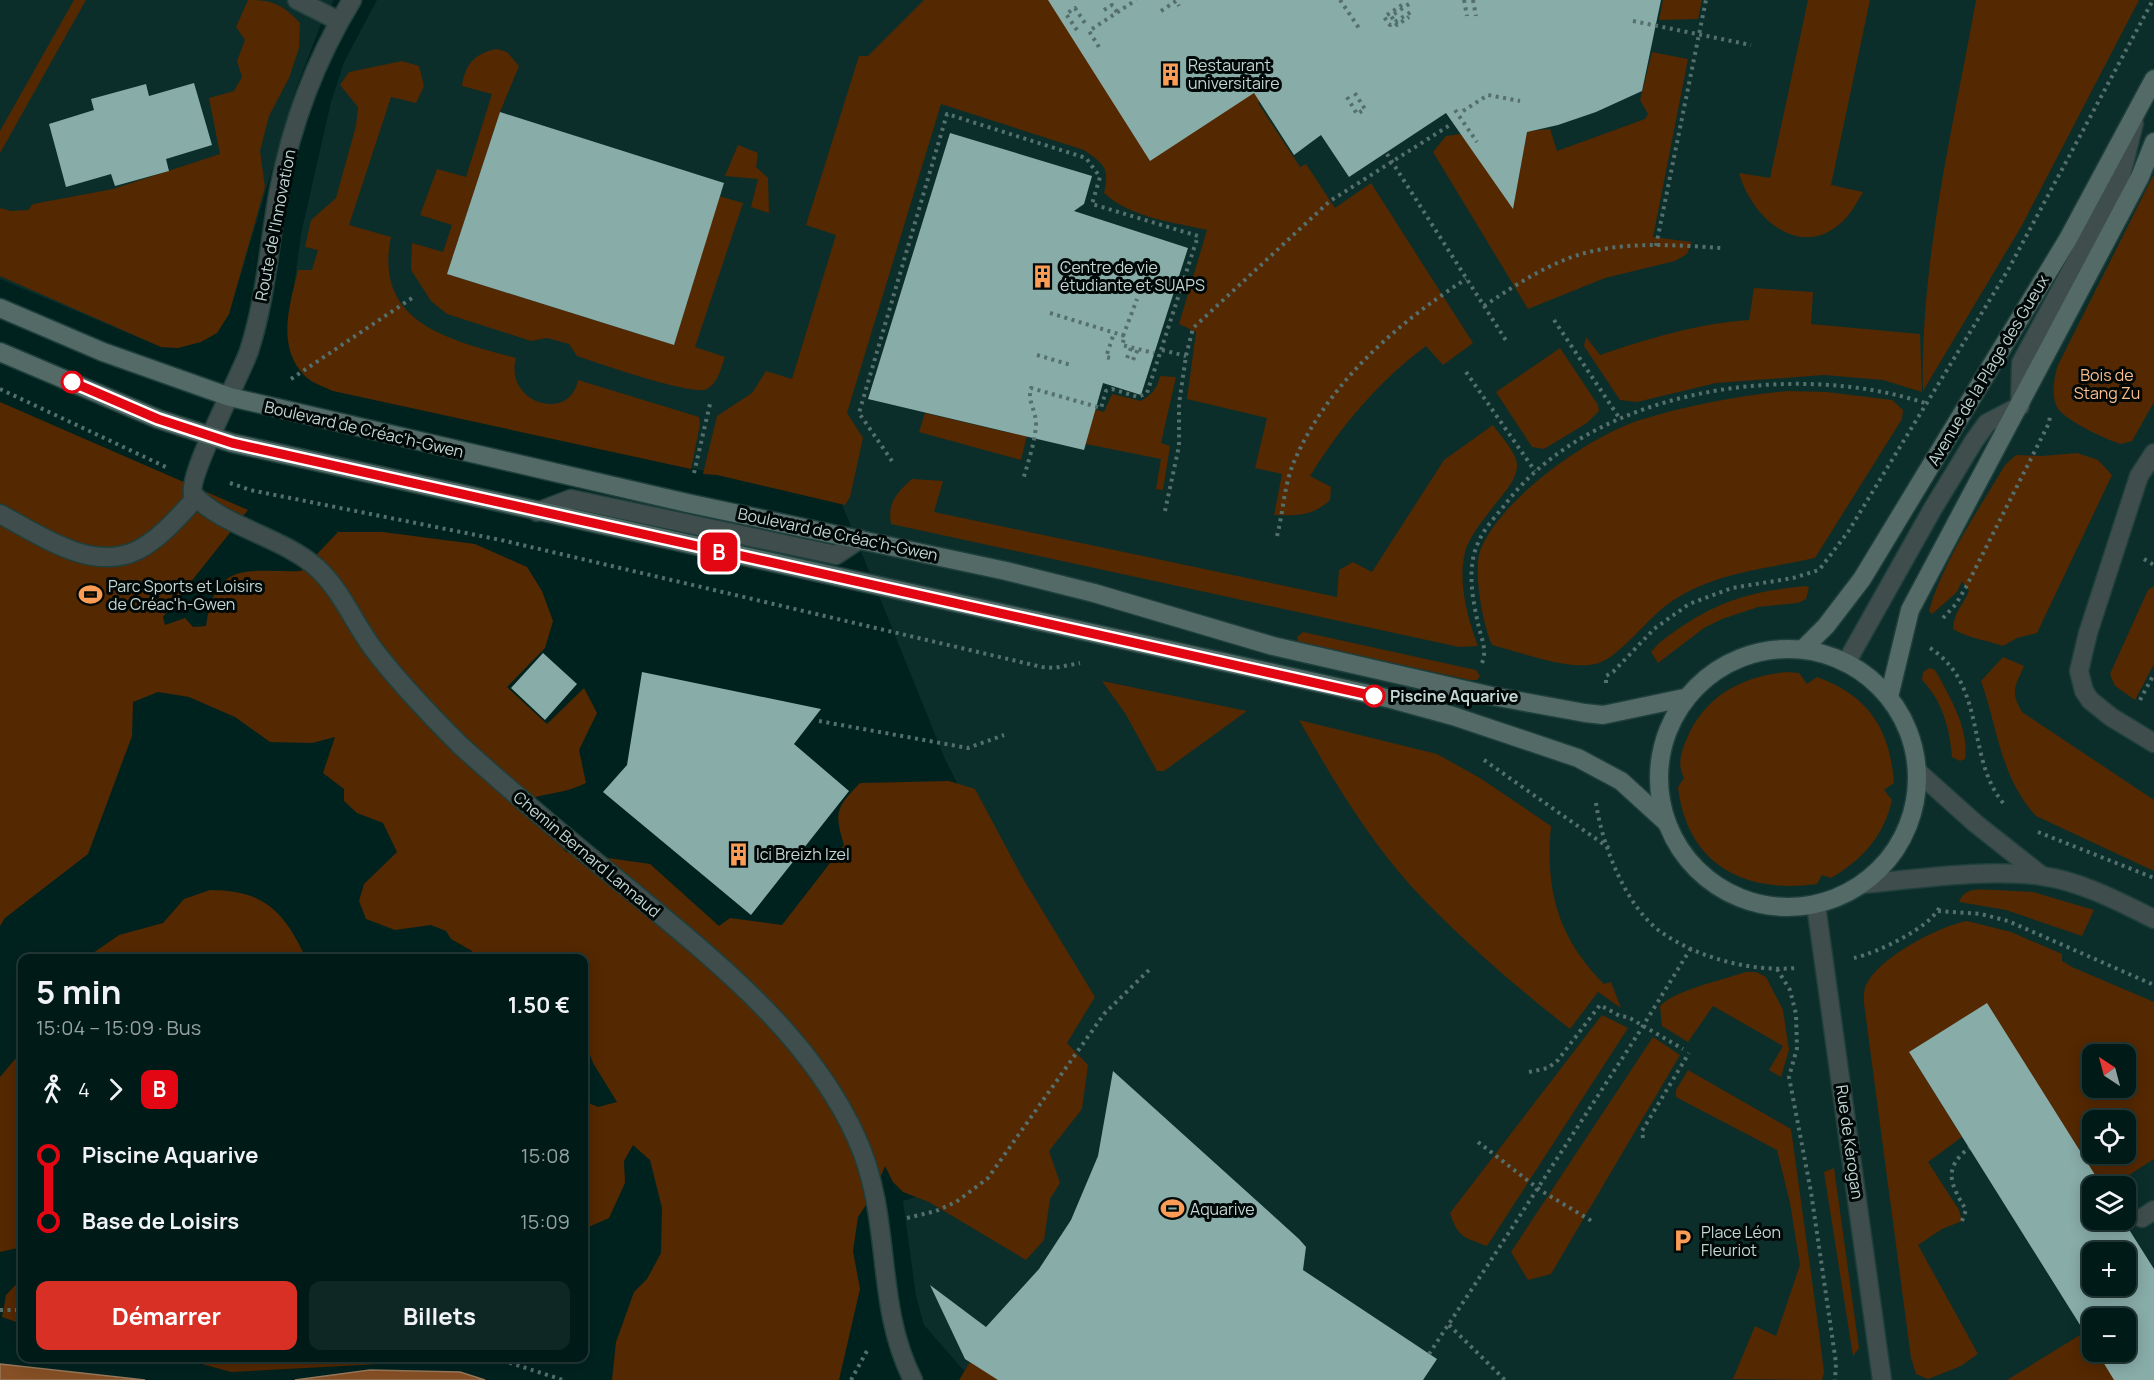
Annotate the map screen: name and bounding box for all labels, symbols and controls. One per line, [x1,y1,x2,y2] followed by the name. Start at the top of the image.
[1188,54,1279,94] place label: Restaurant universitaire
[1157,61,1183,87] building icon: Restaurant universitaire
[250,147,300,303] street label: Route de l'Innovation
[1060,256,1205,296] place label: Centre de vie étudiante et SUAPS
[1029,263,1055,289] building icon: Centre de vie étudiante et SUAPS
[1922,270,2054,469] street label: Avenue de la Plage des Gueux
[2074,364,2140,404] park label: Bois de Stang Zu
[61,371,83,393] unlabelled marker
[262,395,466,463] street label: Boulevard de Créac'h-Gwen
[736,502,940,566] street label: Boulevard de Créac'h-Gwen
[700,532,738,572] line badge: B
[712,538,726,566] text: B
[108,575,263,615] place label: Parc Sports et Loisirs de Créac'h-Gwen
[77,582,103,608] sports icon: Parc Sports et Loisirs de Créac'h-Gwen
[1363,685,1385,707] marker: Piscine Aquarive
[1390,685,1519,707] place label: Piscine Aquarive
[509,786,665,922] street label: Chemin Bernard Lannaud
[725,841,751,867] building icon: Ici Breizh Izel
[756,843,850,865] place label: Ici Breizh Izel
[36,969,122,1014] text: 5 min
[508,990,570,1020] text: 1.50 €
[36,1014,201,1041] text: 15:04 – 15:09 · Bus
[2082,1044,2136,1098] north arrow
[2082,1044,2136,1362] map controls
[36,1073,69,1106] icon: walk
[99,1073,132,1106] icon: forward
[153,1075,166,1103] text: B
[78,1076,90,1103] text: 4
[1831,1083,1869,1201] street label: Rue de Kérogan
[2082,1110,2136,1164] button: locate
[82,1140,259,1170] text: Piscine Aquarive
[521,1142,570,1169] text: 15:08
[2082,1176,2136,1230] button: layers
[1159,1196,1185,1222] sports icon: Aquarive
[1190,1198,1255,1220] place label: Aquarive
[82,1206,239,1236] text: Base de Loisirs
[520,1208,570,1235] text: 15:09
[1701,1221,1781,1261] place label: Place Léon Fleuriot
[1670,1228,1696,1254] parking icon: Place Léon Fleuriot
[2082,1242,2136,1296] button: +
[36,1281,297,1350] button: Démarrer
[309,1281,570,1350] button: Billets
[2082,1308,2136,1362] button: −

